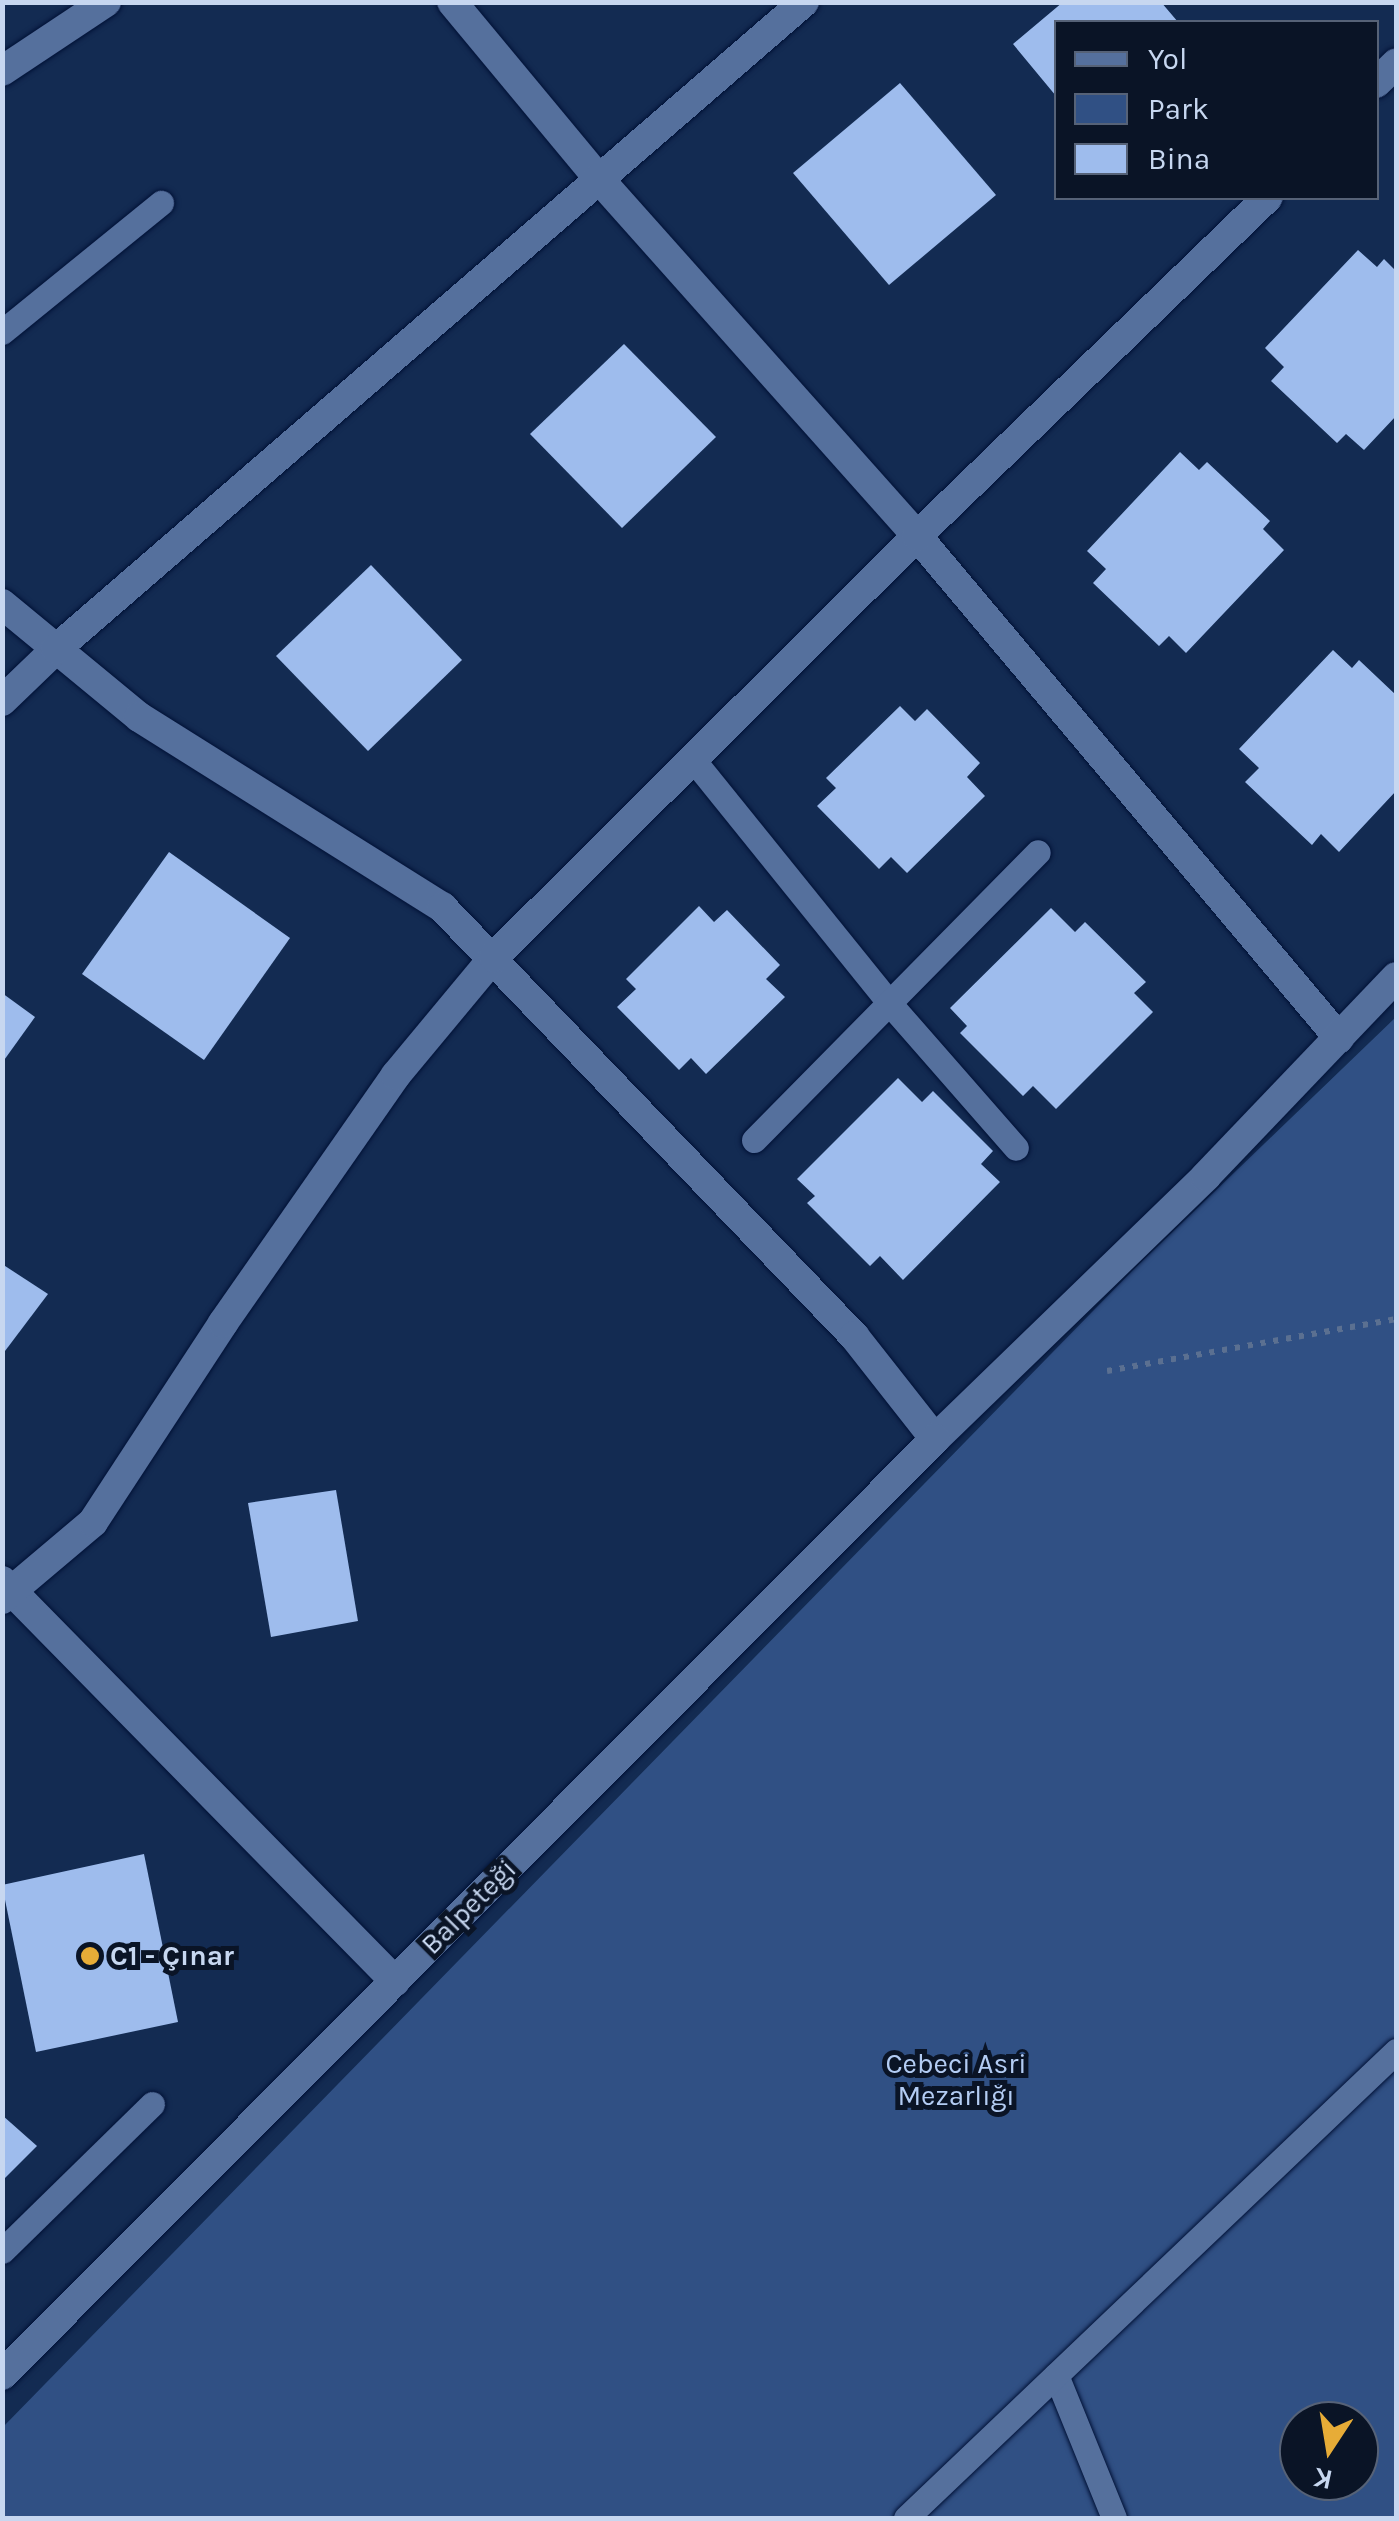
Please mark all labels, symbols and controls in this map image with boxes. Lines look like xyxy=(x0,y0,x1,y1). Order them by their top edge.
legend xyxy=(1054,20,1379,200)
text: Yol xyxy=(1148,41,1187,77)
text: Park xyxy=(1148,91,1209,127)
text: Bina xyxy=(1148,141,1210,177)
street label: Balpeteği xyxy=(415,1853,523,1961)
place label: C1 - Çınar xyxy=(110,1939,234,1973)
marker: C1 - Çınar xyxy=(79,1945,101,1967)
park label: Cebeci Asri Mezarlığı xyxy=(885,2047,1027,2113)
north arrow xyxy=(1279,2401,1379,2501)
text: K xyxy=(1311,2461,1335,2497)

